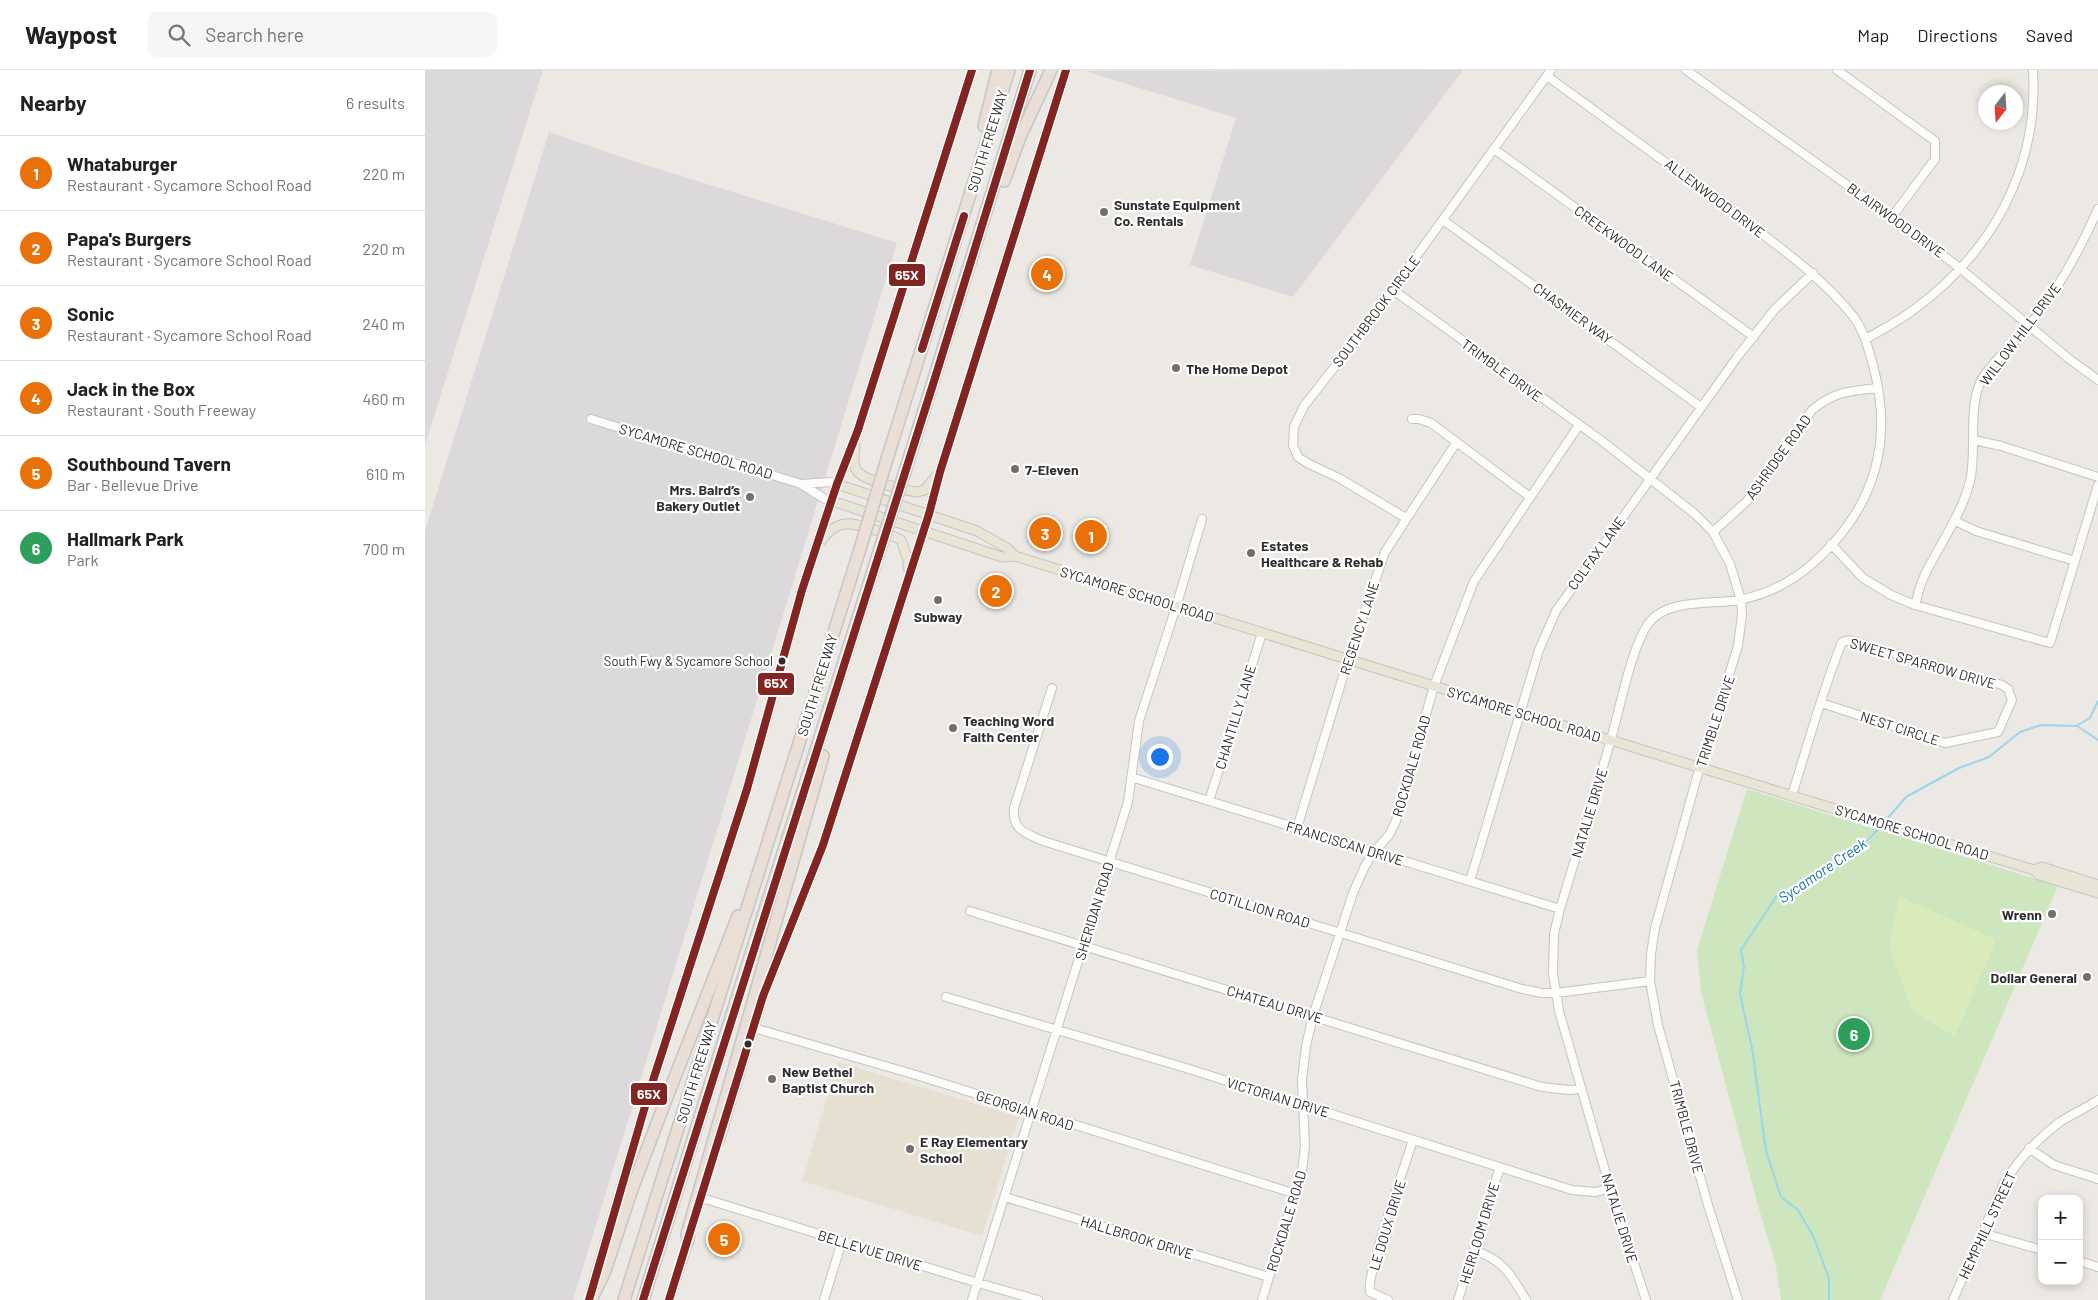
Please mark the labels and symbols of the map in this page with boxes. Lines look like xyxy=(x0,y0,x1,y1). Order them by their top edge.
north arrow xyxy=(1978,85,2023,130)
street label: SOUTH FREEWAY xyxy=(963,88,1011,194)
street label: ALLENWOOD DRIVE xyxy=(1662,155,1768,241)
street label: BLAIRWOOD DRIVE xyxy=(1844,179,1948,261)
place label: Sunstate Equipment Co. Rentals xyxy=(1114,196,1240,229)
street label: CREEKWOOD LANE xyxy=(1571,201,1677,285)
marker: Sunstate Equipment Co. Rentals xyxy=(1098,206,1110,218)
street label: SOUTHBROOK CIRCLE xyxy=(1329,252,1423,370)
pin: 4 xyxy=(1031,255,1063,293)
line badge: 65X xyxy=(888,263,926,287)
text: 65X xyxy=(895,266,919,283)
street label: CHASMIER WAY xyxy=(1530,279,1616,347)
street label: WILLOW HILL DRIVE xyxy=(1976,279,2064,389)
street label: TRIMBLE DRIVE xyxy=(1458,335,1546,405)
place label: The Home Depot xyxy=(1186,360,1288,377)
marker: The Home Depot xyxy=(1170,362,1182,374)
street label: ASHRIDGE ROAD xyxy=(1742,411,1814,503)
street label: SYCAMORE SCHOOL ROAD xyxy=(617,420,775,482)
place label: 7-Eleven xyxy=(1025,461,1079,478)
marker: 7-Eleven xyxy=(1009,463,1021,475)
place label: Mrs. Baird’s Bakery Outlet xyxy=(656,481,740,514)
marker: Mrs. Baird’s Bakery Outlet xyxy=(744,491,756,503)
street label: COLFAX LANE xyxy=(1564,513,1628,593)
pin: 3 xyxy=(1029,514,1061,552)
pin: 1 xyxy=(1075,517,1107,555)
place label: Estates Healthcare & Rehab xyxy=(1261,537,1384,570)
marker: Estates Healthcare & Rehab xyxy=(1245,547,1257,559)
street label: SYCAMORE SCHOOL ROAD xyxy=(1058,563,1216,625)
pin: 2 xyxy=(980,572,1012,610)
street label: REGENCY LANE xyxy=(1336,579,1382,677)
marker: Subway xyxy=(932,594,944,606)
place label: Subway xyxy=(914,608,962,625)
street label: SOUTH FREEWAY xyxy=(793,632,841,738)
street label: SWEET SPARROW DRIVE xyxy=(1848,634,1998,692)
place label: South Fwy & Sycamore School xyxy=(604,653,773,669)
marker: South Fwy & Sycamore School xyxy=(777,656,787,666)
street label: CHANTILLY LANE xyxy=(1211,663,1259,771)
line badge: 65X xyxy=(757,672,795,696)
street label: TRIMBLE DRIVE xyxy=(1692,673,1738,769)
text: 65X xyxy=(764,674,788,691)
street label: SYCAMORE SCHOOL ROAD xyxy=(1445,683,1603,745)
street label: NEST CIRCLE xyxy=(1858,707,1942,749)
place label: Teaching Word Faith Center xyxy=(963,712,1054,745)
street label: ROCKDALE ROAD xyxy=(1388,713,1434,819)
marker: Teaching Word Faith Center xyxy=(947,722,959,734)
your location xyxy=(1147,744,1173,770)
street label: NATALIE DRIVE xyxy=(1567,766,1611,860)
street label: SYCAMORE SCHOOL ROAD xyxy=(1833,801,1991,863)
street label: FRANCISCAN DRIVE xyxy=(1284,817,1406,869)
water label: Sycamore Creek xyxy=(1774,833,1870,906)
street label: SHERIDAN ROAD xyxy=(1071,860,1117,962)
street label: COTILLION ROAD xyxy=(1208,885,1312,931)
place label: Wrenn xyxy=(2002,906,2042,923)
marker: Wrenn xyxy=(2046,908,2058,920)
place label: Dollar General xyxy=(1991,969,2077,986)
marker: Dollar General xyxy=(2081,971,2093,983)
street label: CHATEAU DRIVE xyxy=(1225,981,1325,1027)
pin: 6 xyxy=(1838,1015,1870,1053)
street label: SOUTH FREEWAY xyxy=(672,1019,720,1125)
unlabelled marker xyxy=(743,1039,753,1049)
place label: New Bethel Baptist Church xyxy=(782,1063,874,1096)
marker: New Bethel Baptist Church xyxy=(766,1073,778,1085)
street label: VICTORIAN DRIVE xyxy=(1225,1073,1331,1121)
street label: TRIMBLE DRIVE xyxy=(1666,1079,1708,1175)
line badge: 65X xyxy=(630,1082,668,1106)
text: 65X xyxy=(637,1085,661,1102)
street label: GEORGIAN ROAD xyxy=(974,1086,1076,1134)
place label: E Ray Elementary School xyxy=(920,1133,1028,1166)
marker: E Ray Elementary School xyxy=(904,1143,916,1155)
street label: ROCKDALE ROAD xyxy=(1263,1168,1309,1274)
street label: HEMPHILL STREET xyxy=(1955,1168,2019,1281)
street label: NATALIE DRIVE xyxy=(1598,1171,1642,1265)
street label: LE DOUX DRIVE xyxy=(1365,1178,1409,1272)
street label: HEIRLOOM DRIVE xyxy=(1455,1180,1503,1286)
street label: HALLBROOK DRIVE xyxy=(1079,1212,1195,1262)
pin: 5 xyxy=(708,1220,740,1258)
street label: BELLEVUE DRIVE xyxy=(816,1226,924,1274)

